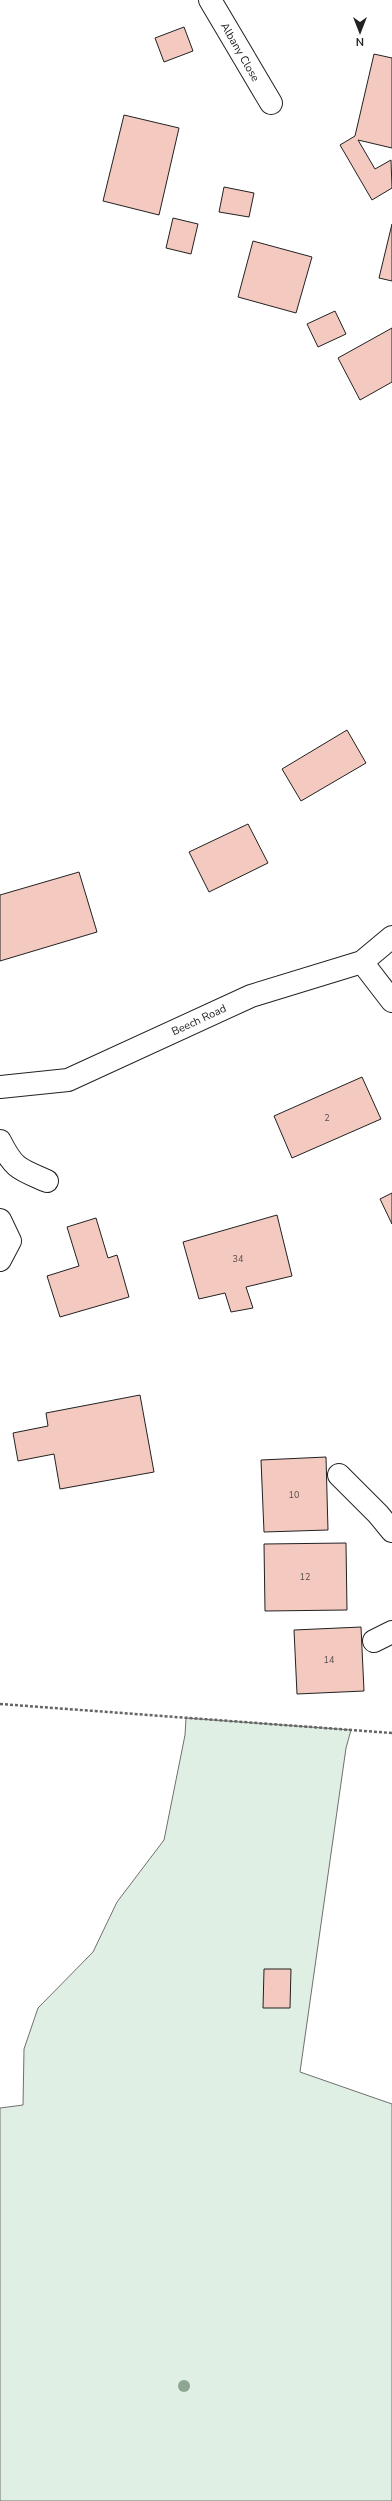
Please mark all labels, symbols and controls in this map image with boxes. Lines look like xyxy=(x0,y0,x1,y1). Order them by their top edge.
north arrow xyxy=(340,12,380,52)
street label: Albany Close xyxy=(217,20,263,84)
text: N xyxy=(356,34,364,49)
street label: Beech Road xyxy=(169,1001,229,1039)
house number: 2 xyxy=(324,1112,330,1124)
house number: 34 xyxy=(233,1253,244,1265)
house number: 10 xyxy=(289,1489,299,1501)
house number: 12 xyxy=(300,1571,310,1583)
house number: 14 xyxy=(324,1654,335,1666)

